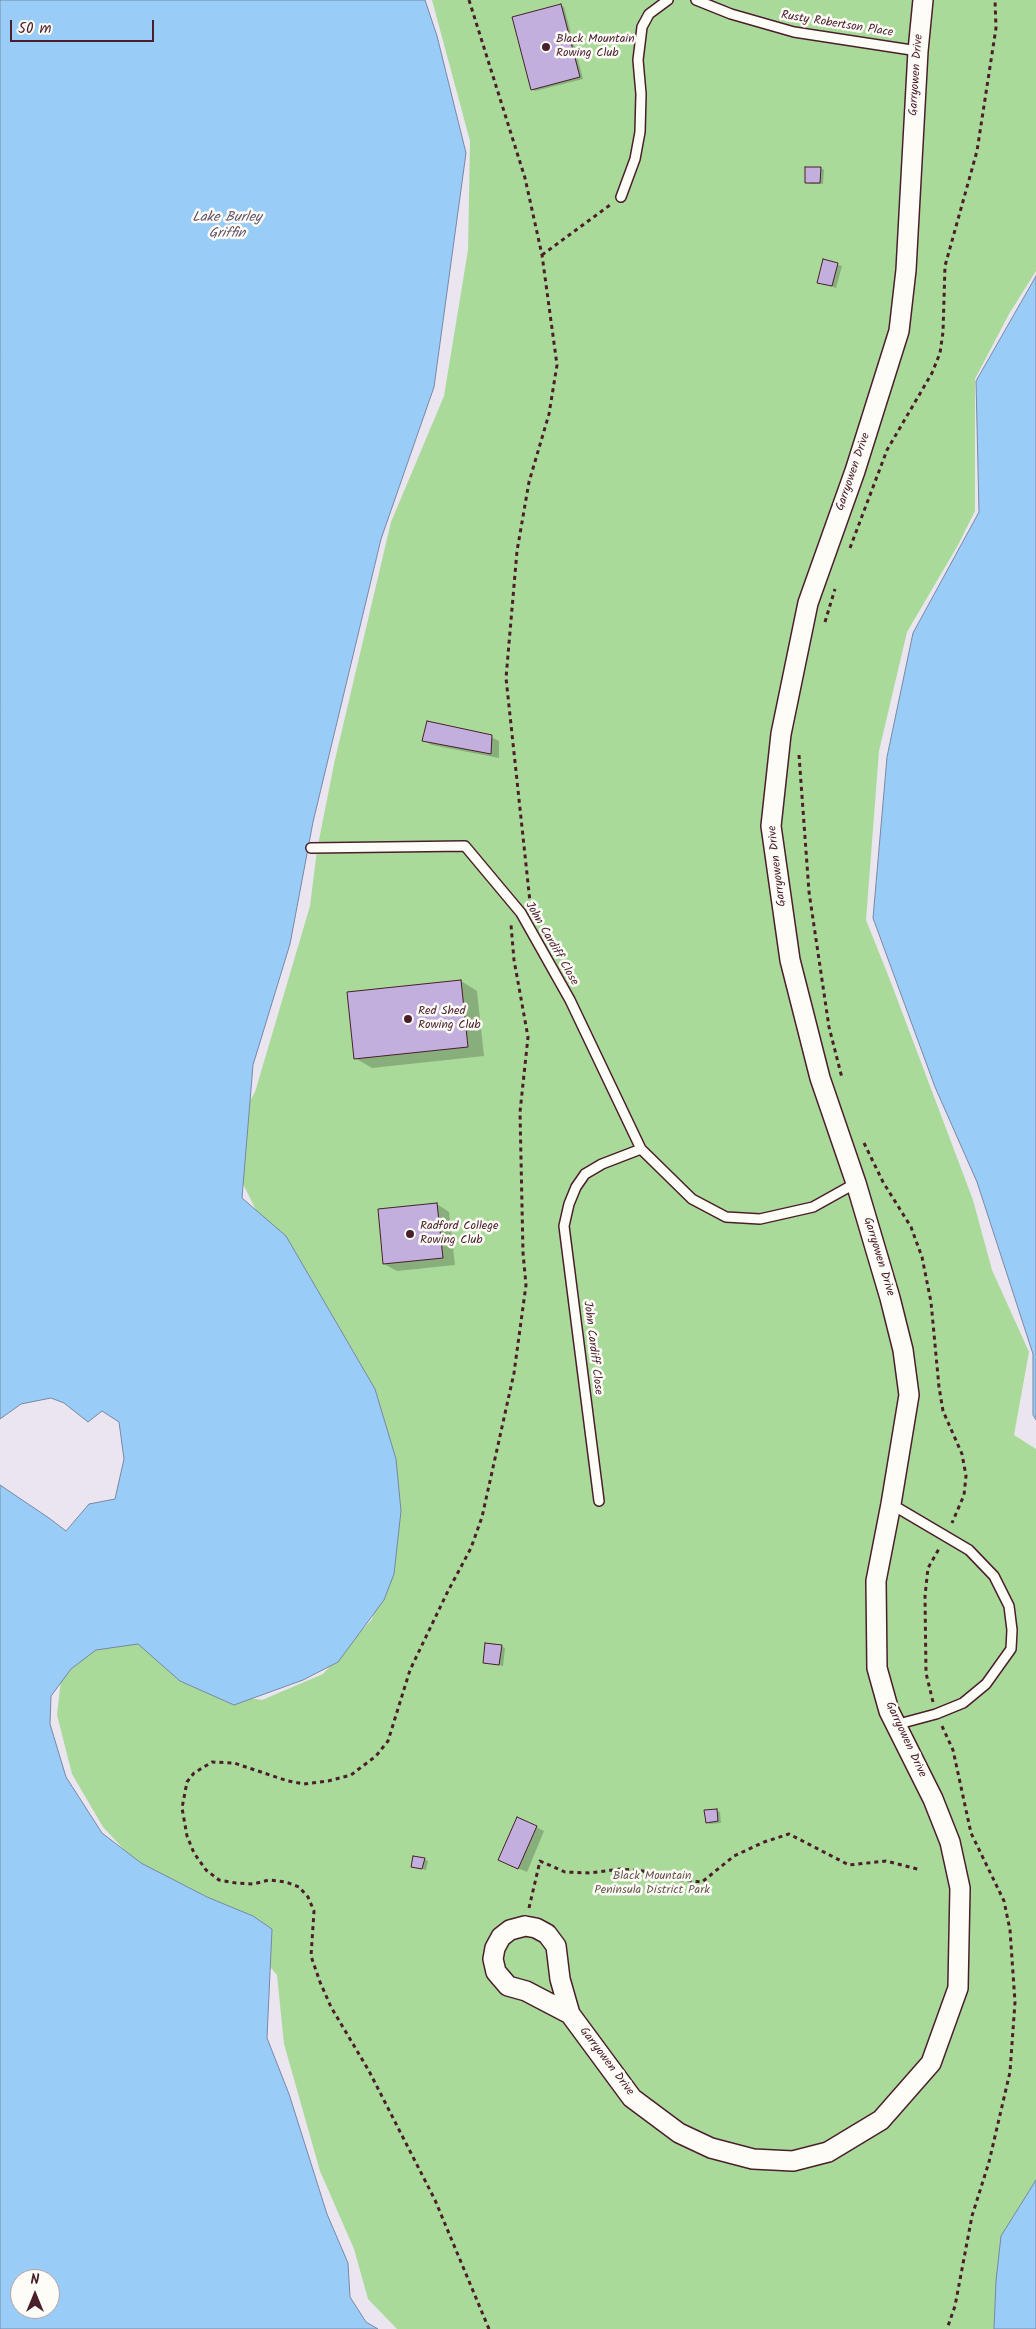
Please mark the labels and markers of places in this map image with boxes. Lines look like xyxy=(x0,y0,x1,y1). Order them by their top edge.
place label: Black Mountain Rowing Club xyxy=(556,33,635,61)
marker: Black Mountain Rowing Club xyxy=(540,41,552,53)
place label: Red Shed Rowing Club xyxy=(418,1005,480,1033)
marker: Red Shed Rowing Club xyxy=(402,1013,414,1025)
place label: Radford College Rowing Club xyxy=(420,1220,498,1248)
marker: Radford College Rowing Club xyxy=(404,1228,416,1240)

